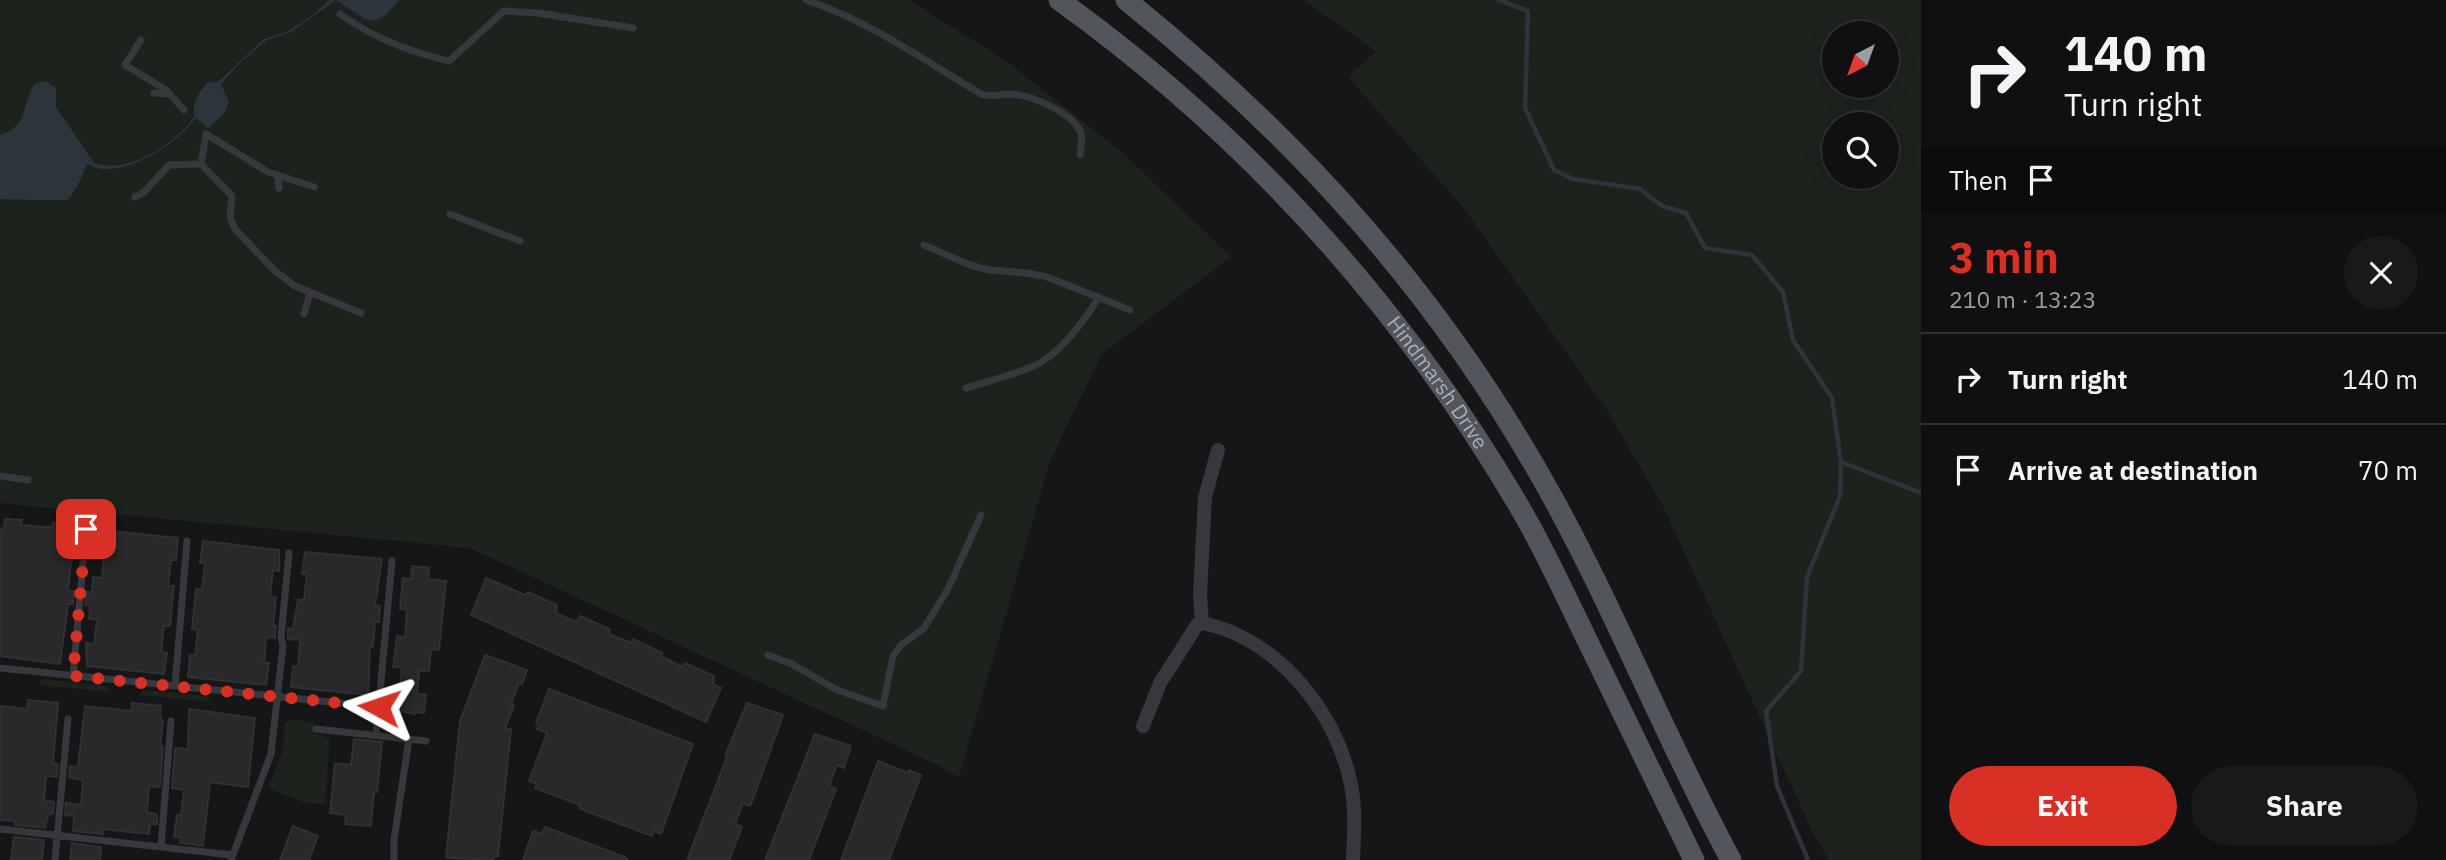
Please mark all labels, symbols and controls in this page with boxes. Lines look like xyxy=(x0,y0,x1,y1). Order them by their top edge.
north arrow xyxy=(1822,21,1899,98)
map controls xyxy=(1822,21,1899,189)
text: 140 m xyxy=(2064,21,2208,84)
icon: right xyxy=(1949,28,2040,119)
text: Turn right xyxy=(2064,83,2202,125)
button: search xyxy=(1822,112,1899,189)
icon: arrive xyxy=(2022,161,2060,199)
text: Then xyxy=(1949,163,2008,197)
text: 3 min xyxy=(1949,230,2059,285)
button: close xyxy=(2344,236,2418,310)
text: 210 m · 13:23 xyxy=(1949,284,2096,314)
street label: Hindmarsh Drive xyxy=(1381,310,1495,454)
icon: right xyxy=(1949,360,1987,398)
text: Turn right xyxy=(2008,362,2127,396)
text: 140 m xyxy=(2342,362,2418,396)
icon: arrive xyxy=(1949,451,1987,489)
text: Arrive at destination xyxy=(2008,453,2258,487)
text: 70 m xyxy=(2358,453,2418,487)
pin xyxy=(56,499,116,559)
icon: arrive xyxy=(67,510,105,548)
position arrow xyxy=(342,670,416,744)
button: Exit xyxy=(1949,766,2177,846)
button: Share xyxy=(2191,766,2418,846)

